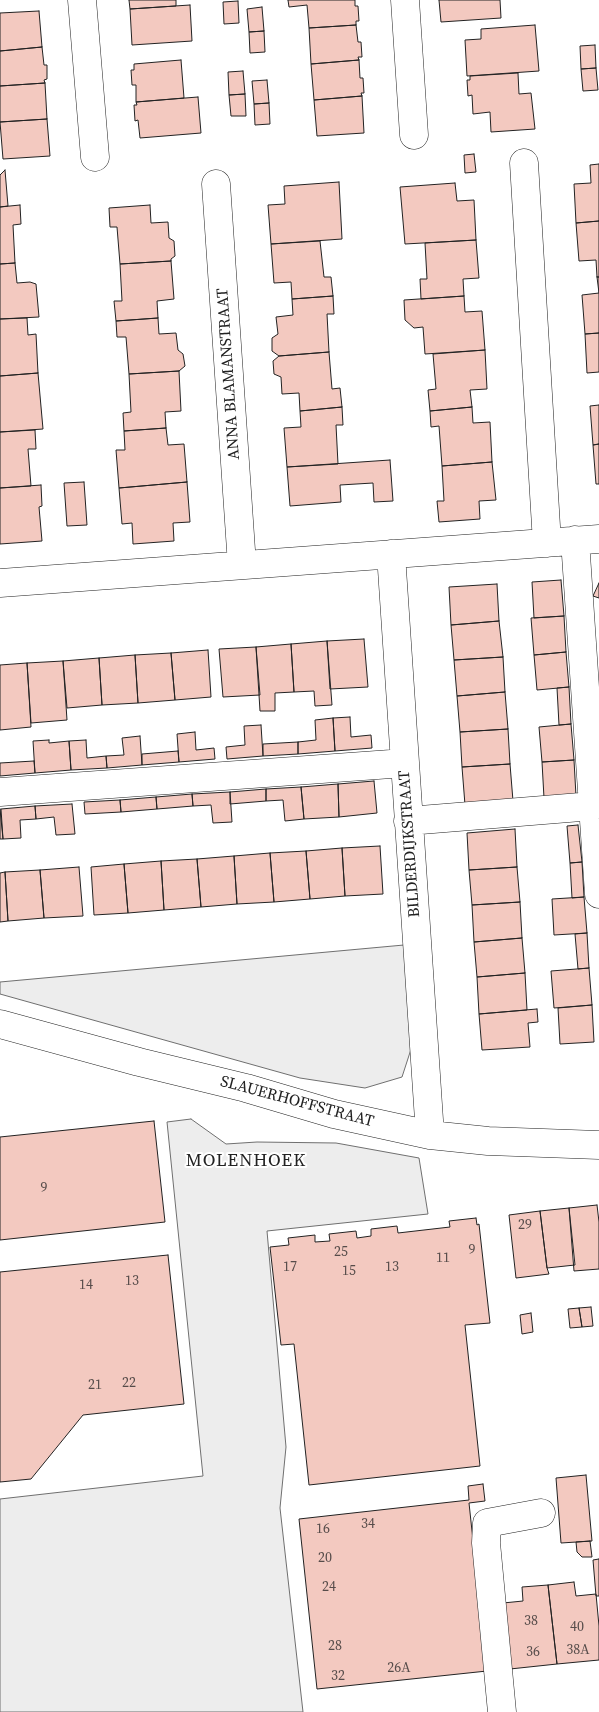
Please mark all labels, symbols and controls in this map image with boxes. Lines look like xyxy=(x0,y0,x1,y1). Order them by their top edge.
street label: ANNA BLAMANSTRAAT xyxy=(213,287,245,461)
street label: BILDERDIJKSTRAAT xyxy=(395,770,425,918)
street label: SLAUERHOFFSTRAAT xyxy=(218,1072,376,1132)
district label: MOLENHOEK xyxy=(185,1150,307,1172)
house number: 9 xyxy=(41,1180,47,1196)
house number: 29 xyxy=(518,1217,532,1233)
house number: 9 xyxy=(469,1242,475,1258)
house number: 25 xyxy=(334,1244,348,1260)
house number: 11 xyxy=(436,1250,450,1266)
house number: 17 xyxy=(283,1259,297,1275)
house number: 13 xyxy=(385,1259,399,1275)
house number: 15 xyxy=(342,1263,356,1279)
house number: 13 xyxy=(125,1273,139,1289)
house number: 14 xyxy=(79,1277,93,1293)
house number: 22 xyxy=(122,1375,136,1391)
house number: 21 xyxy=(88,1377,102,1393)
house number: 34 xyxy=(361,1516,375,1532)
house number: 16 xyxy=(316,1521,330,1537)
house number: 20 xyxy=(318,1550,332,1566)
house number: 24 xyxy=(322,1579,336,1595)
house number: 38 xyxy=(524,1613,538,1629)
house number: 40 xyxy=(570,1619,584,1635)
house number: 28 xyxy=(328,1638,342,1654)
house number: 38A xyxy=(566,1642,590,1658)
house number: 36 xyxy=(526,1644,540,1660)
house number: 26A xyxy=(387,1660,411,1676)
house number: 32 xyxy=(331,1668,345,1684)

